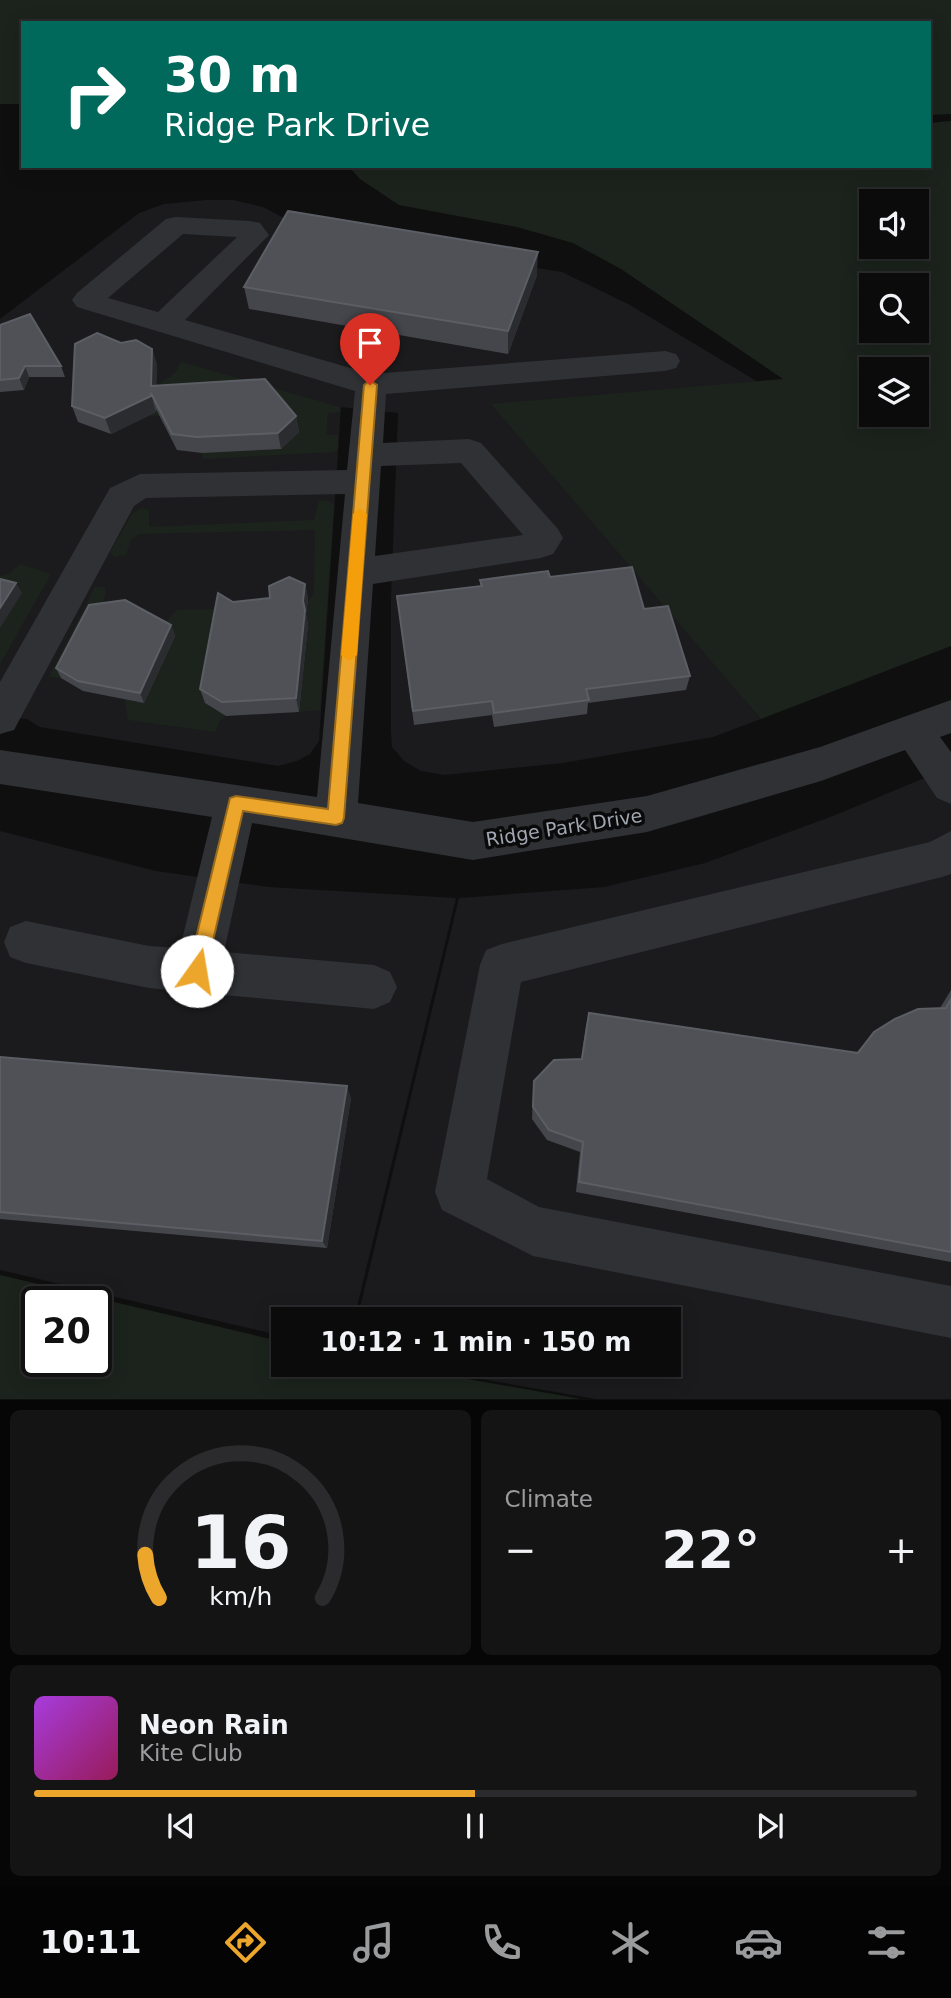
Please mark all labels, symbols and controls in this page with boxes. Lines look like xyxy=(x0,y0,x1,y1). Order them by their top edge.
text: 30 m xyxy=(164,47,300,104)
icon: right xyxy=(49,49,140,140)
text: Ridge Park Drive xyxy=(164,106,430,144)
map controls xyxy=(859,189,929,427)
button: sound xyxy=(859,189,929,259)
button: search xyxy=(859,273,929,343)
pin xyxy=(340,313,400,385)
icon: arrive xyxy=(351,324,389,362)
button: layers xyxy=(859,357,929,427)
street label: Ridge Park Drive xyxy=(484,804,644,850)
position arrow xyxy=(160,934,234,1008)
speed limit sign: 20 xyxy=(21,1286,112,1377)
text: 10:12 · 1 min · 150 m xyxy=(321,1327,631,1357)
text: Climate xyxy=(505,1486,593,1512)
text: 16 xyxy=(190,1501,291,1586)
text: 22° xyxy=(662,1520,760,1580)
text: − xyxy=(505,1528,536,1572)
text: + xyxy=(885,1528,917,1572)
text: km/h xyxy=(209,1582,272,1611)
text: Neon Rain xyxy=(139,1710,289,1740)
text: Kite Club xyxy=(139,1740,243,1766)
icon: previous xyxy=(162,1807,200,1845)
icon: pause xyxy=(456,1807,494,1845)
icon: next xyxy=(751,1807,789,1845)
icon: directions xyxy=(221,1918,270,1967)
icon: music xyxy=(349,1918,398,1967)
icon: phone xyxy=(477,1918,526,1967)
icon: climate xyxy=(606,1918,655,1967)
icon: car xyxy=(734,1918,783,1967)
icon: filters xyxy=(862,1918,911,1967)
text: 10:11 xyxy=(40,1923,142,1961)

